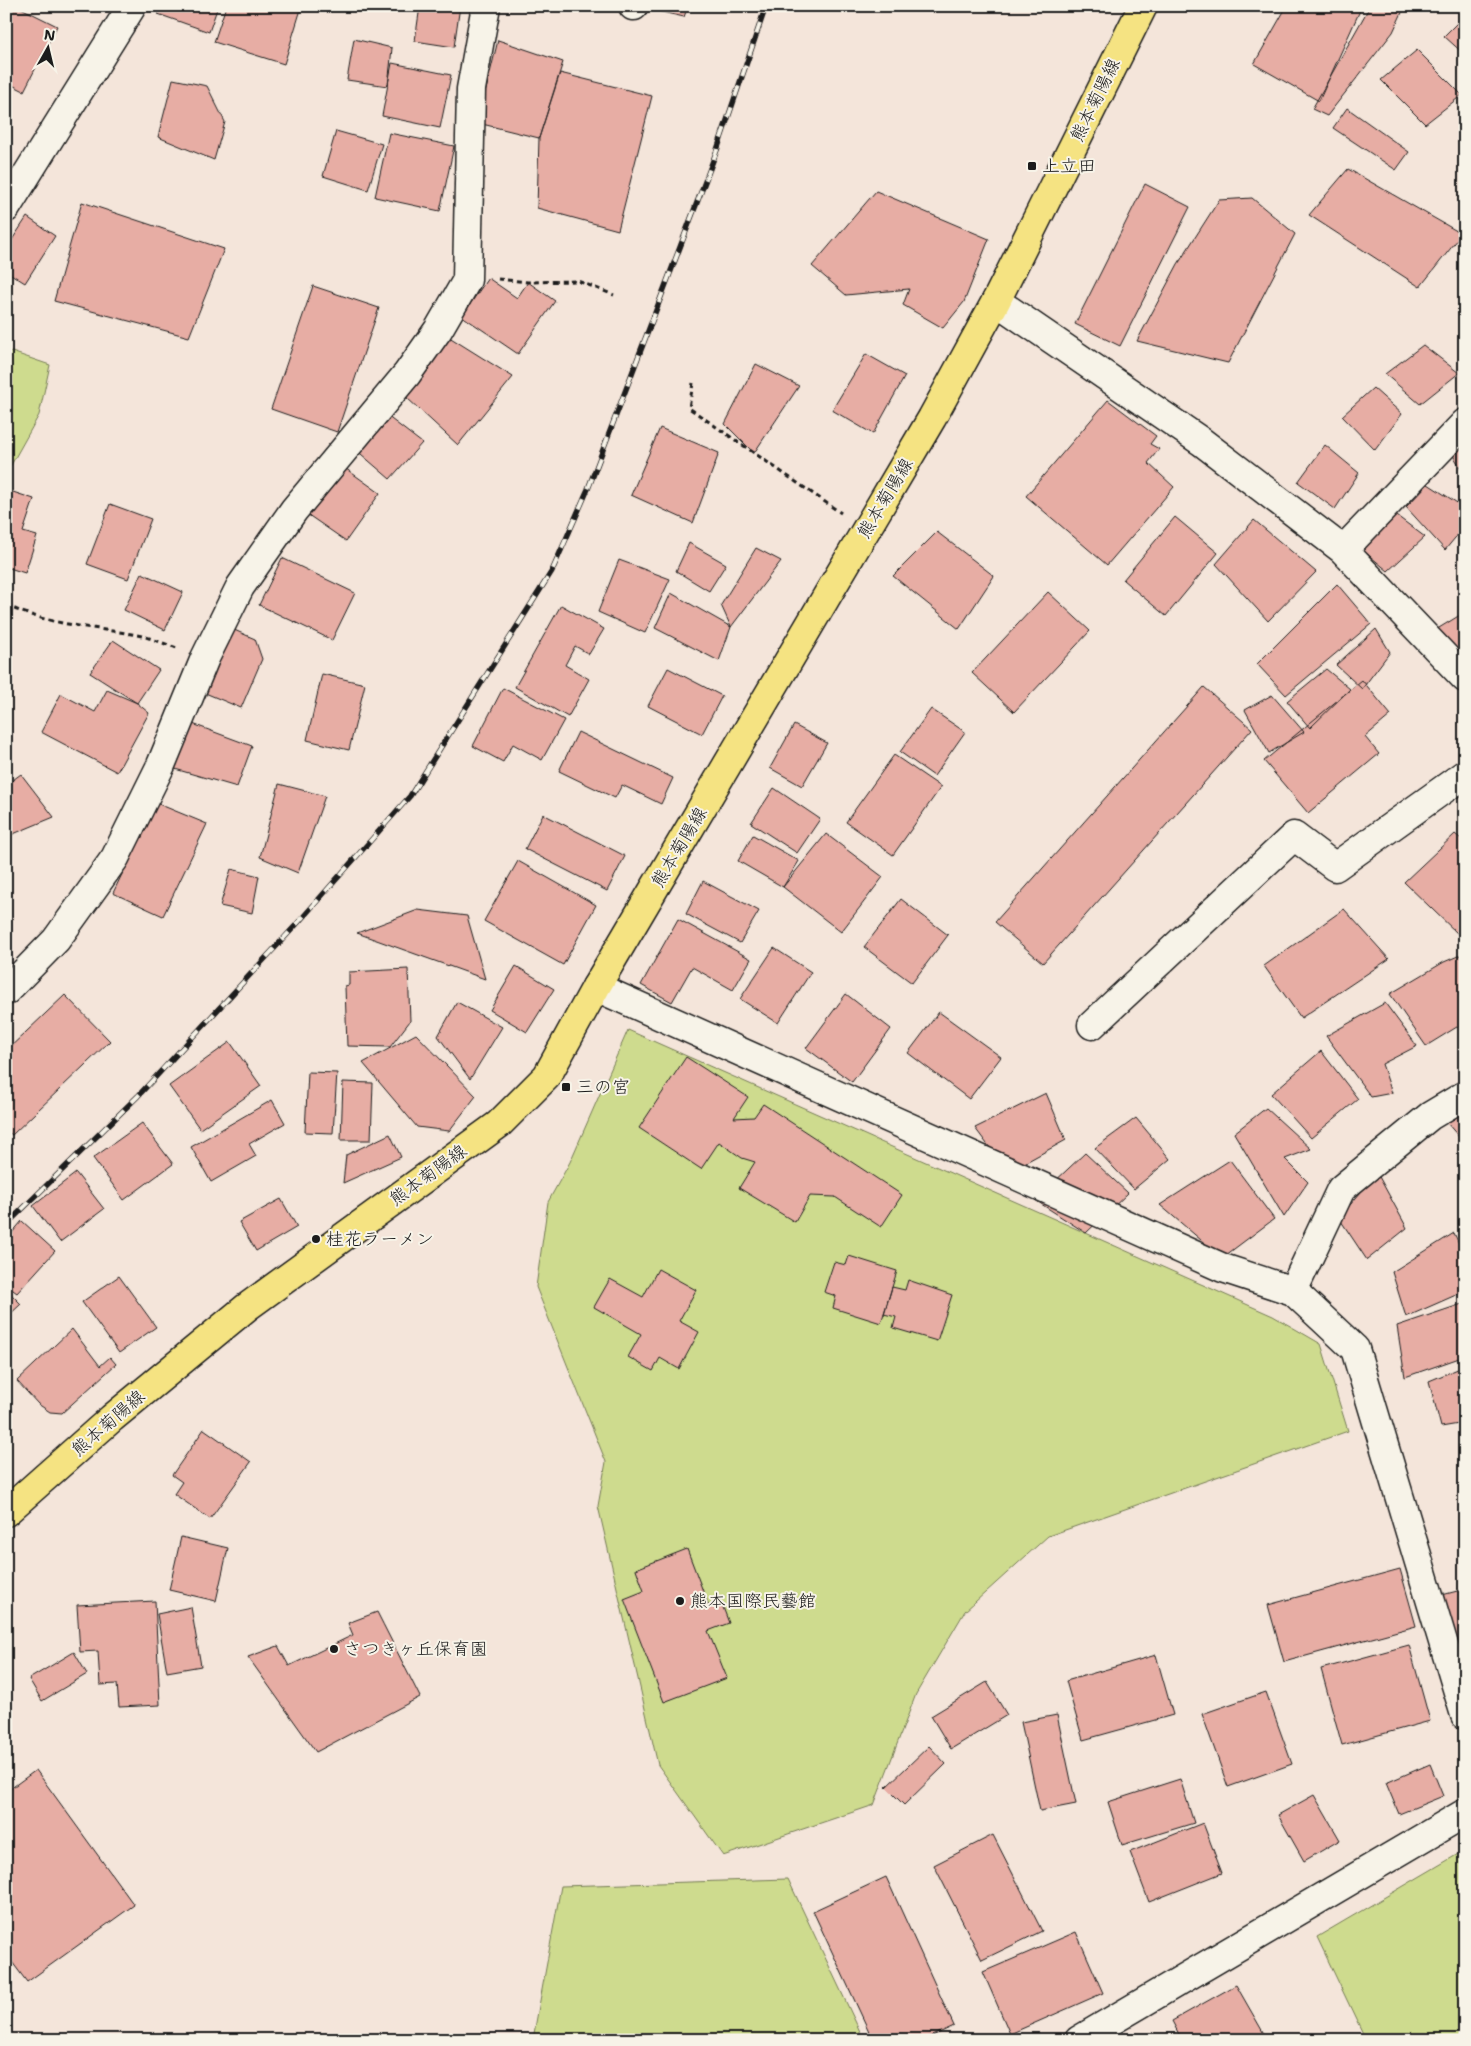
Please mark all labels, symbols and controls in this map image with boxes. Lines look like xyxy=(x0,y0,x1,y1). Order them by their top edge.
north arrow xyxy=(22,22,72,72)
text: N xyxy=(43,25,57,45)
street label: 熊本菊陽線 xyxy=(1064,54,1126,146)
place label: 上立田 xyxy=(1042,154,1096,178)
marker: 上立田 xyxy=(1026,160,1038,172)
street label: 熊本菊陽線 xyxy=(852,453,918,543)
street label: 熊本菊陽線 xyxy=(646,802,712,892)
place label: 三の宮 xyxy=(576,1075,630,1099)
marker: 三の宮 xyxy=(560,1081,572,1093)
street label: 熊本菊陽線 xyxy=(385,1139,471,1211)
place label: 桂花ラーメン xyxy=(326,1227,434,1251)
marker: 桂花ラーメン xyxy=(310,1233,322,1245)
street label: 熊本菊陽線 xyxy=(66,1384,150,1462)
place label: 熊本国際民藝館 xyxy=(690,1589,816,1613)
marker: 熊本国際民藝館 xyxy=(674,1595,686,1607)
place label: さつきヶ丘保育園 xyxy=(344,1637,488,1661)
marker: さつきヶ丘保育園 xyxy=(328,1643,340,1655)

